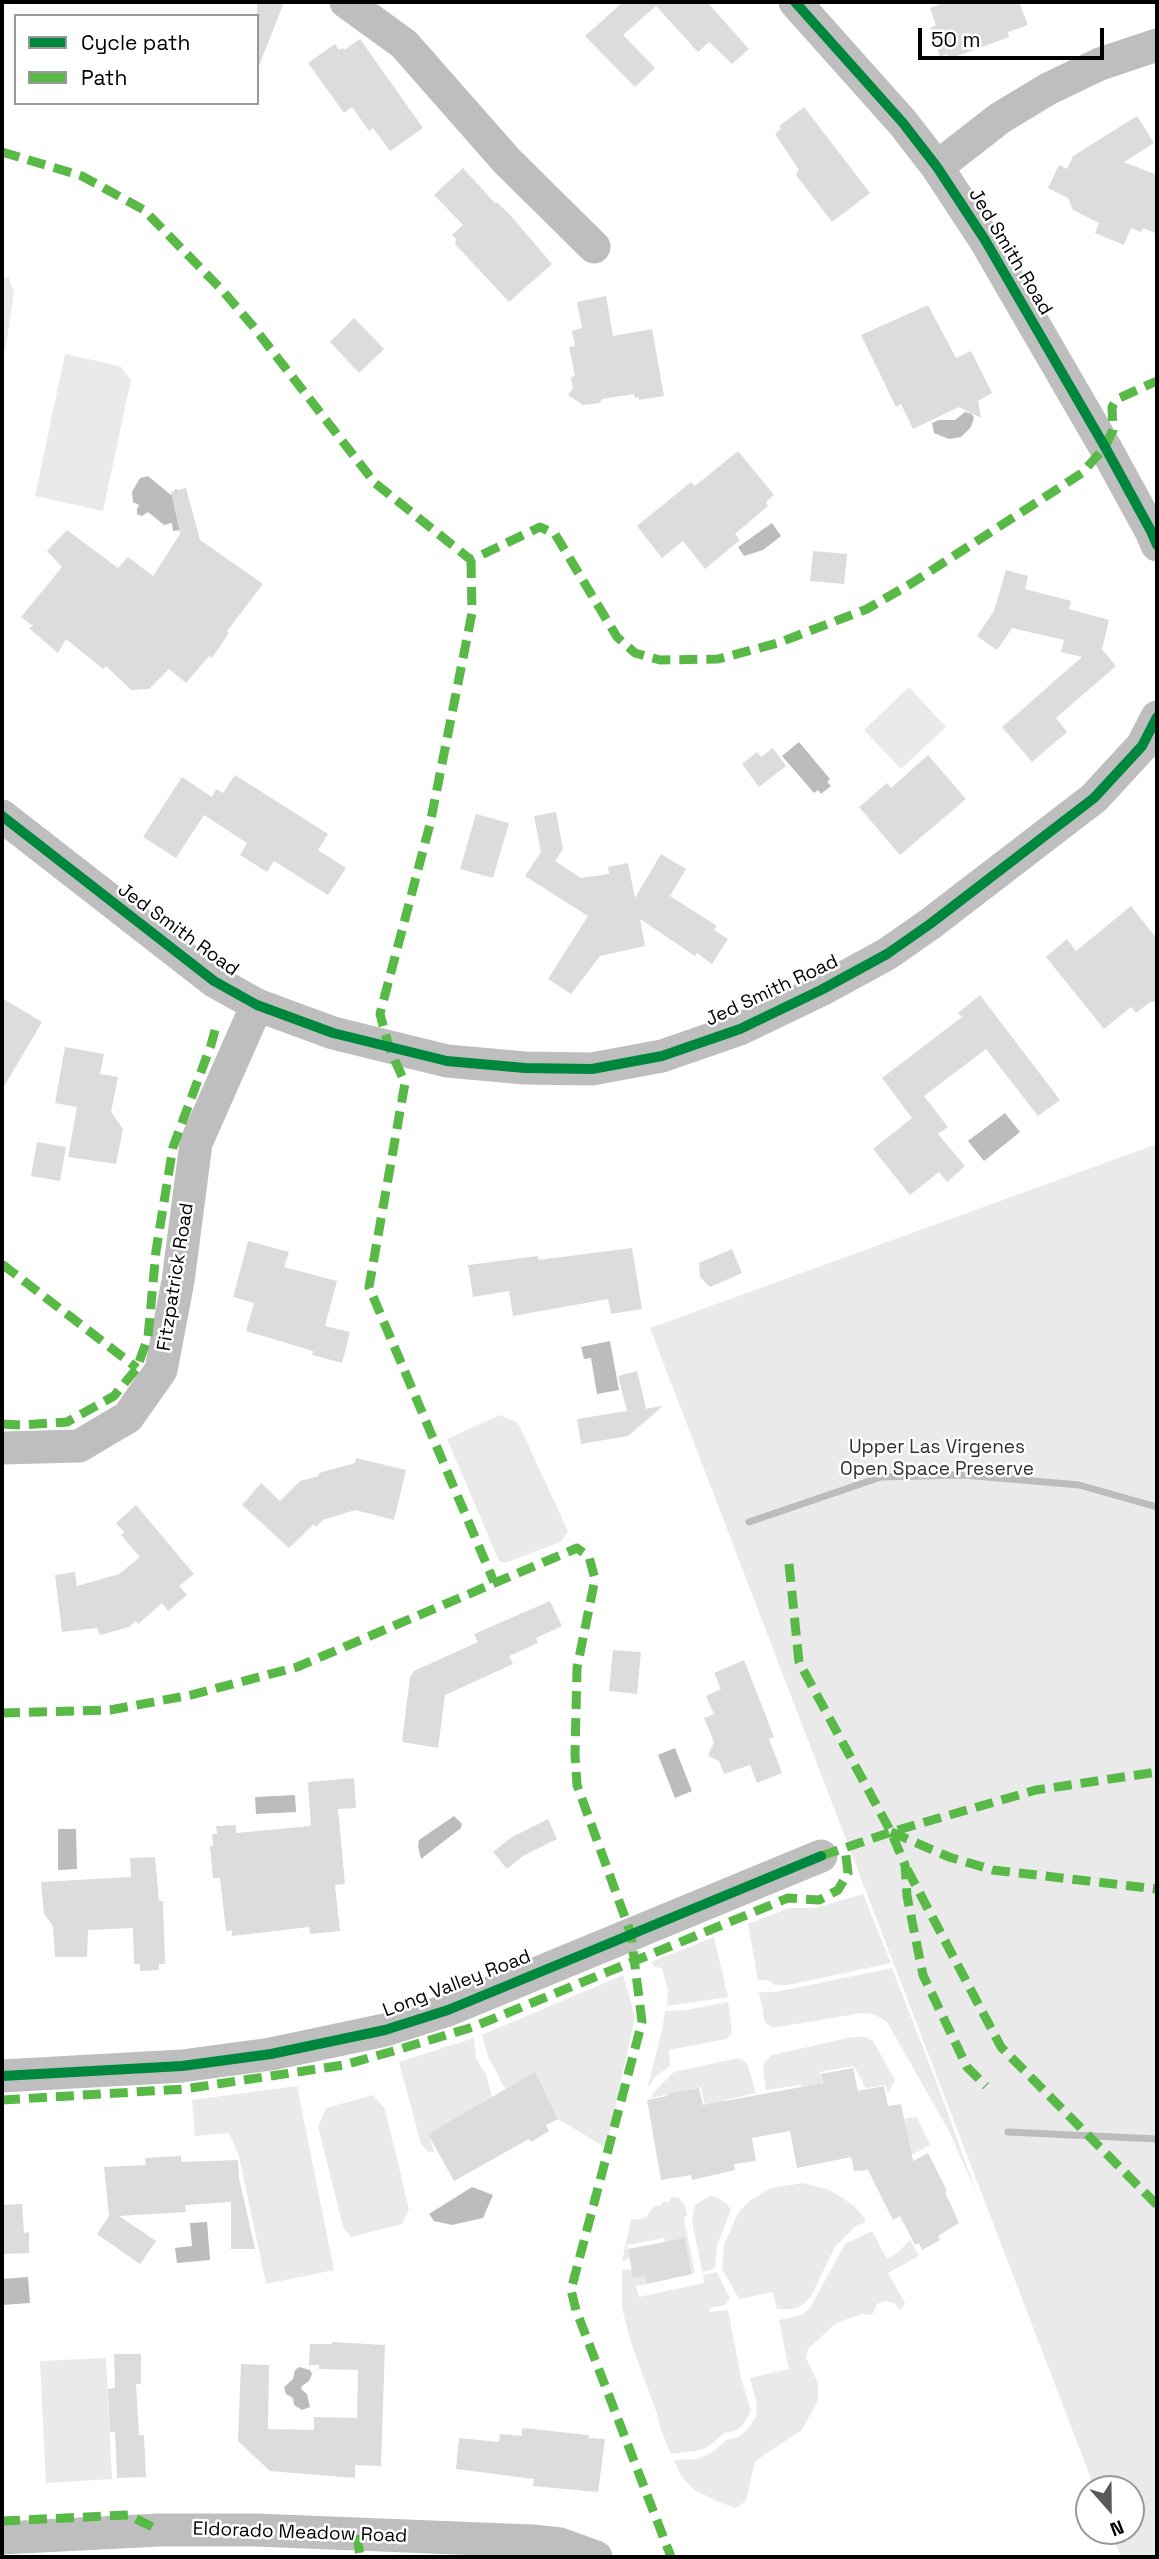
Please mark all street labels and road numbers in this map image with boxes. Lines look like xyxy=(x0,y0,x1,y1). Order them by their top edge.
street label: Jed Smith Road xyxy=(963,185,1057,319)
street label: Jed Smith Road xyxy=(113,879,243,981)
street label: Jed Smith Road xyxy=(702,950,842,1032)
street label: Fitzpatrick Road xyxy=(153,1201,199,1353)
street label: Long Valley Road xyxy=(380,1945,534,2023)
street label: Eldorado Meadow Road xyxy=(192,2518,408,2548)

